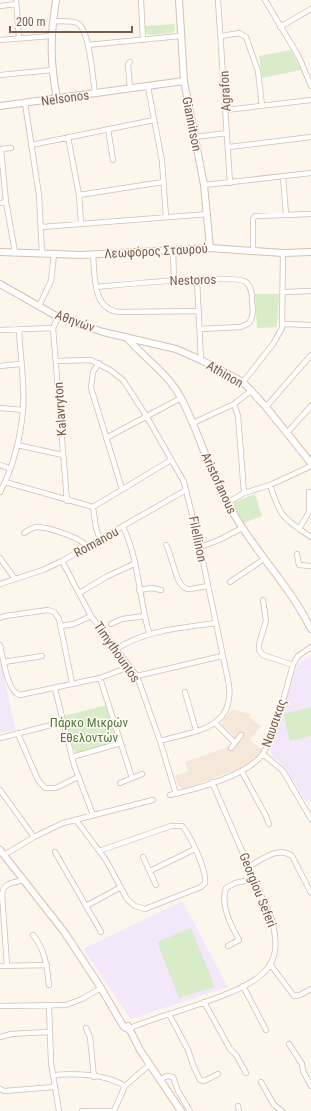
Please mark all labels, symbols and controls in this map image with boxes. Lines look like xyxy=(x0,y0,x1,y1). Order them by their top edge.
scale bar xyxy=(10,8,132,34)
text: 200 m xyxy=(16,15,46,29)
street label: Agrafon xyxy=(216,70,234,112)
street label: Nelsonos xyxy=(40,87,90,109)
street label: Giannitson xyxy=(179,96,205,152)
street label: Λεωφόρος Σταυρού xyxy=(104,241,208,261)
street label: Nestoros xyxy=(169,272,217,288)
street label: Αθηνών xyxy=(53,307,97,335)
street label: Athinon xyxy=(204,358,246,390)
street label: Kalavryton xyxy=(51,382,69,436)
street label: Aristofanous xyxy=(198,450,240,516)
street label: Filellinon xyxy=(186,515,210,563)
street label: Romanou xyxy=(71,524,121,560)
street label: Timythountos xyxy=(91,619,143,685)
street label: Ναυσικας xyxy=(259,697,289,749)
park label: Πάρκο Μικρών Εθελοντών xyxy=(50,715,129,745)
street label: Georgiou Seferi xyxy=(236,850,280,930)

